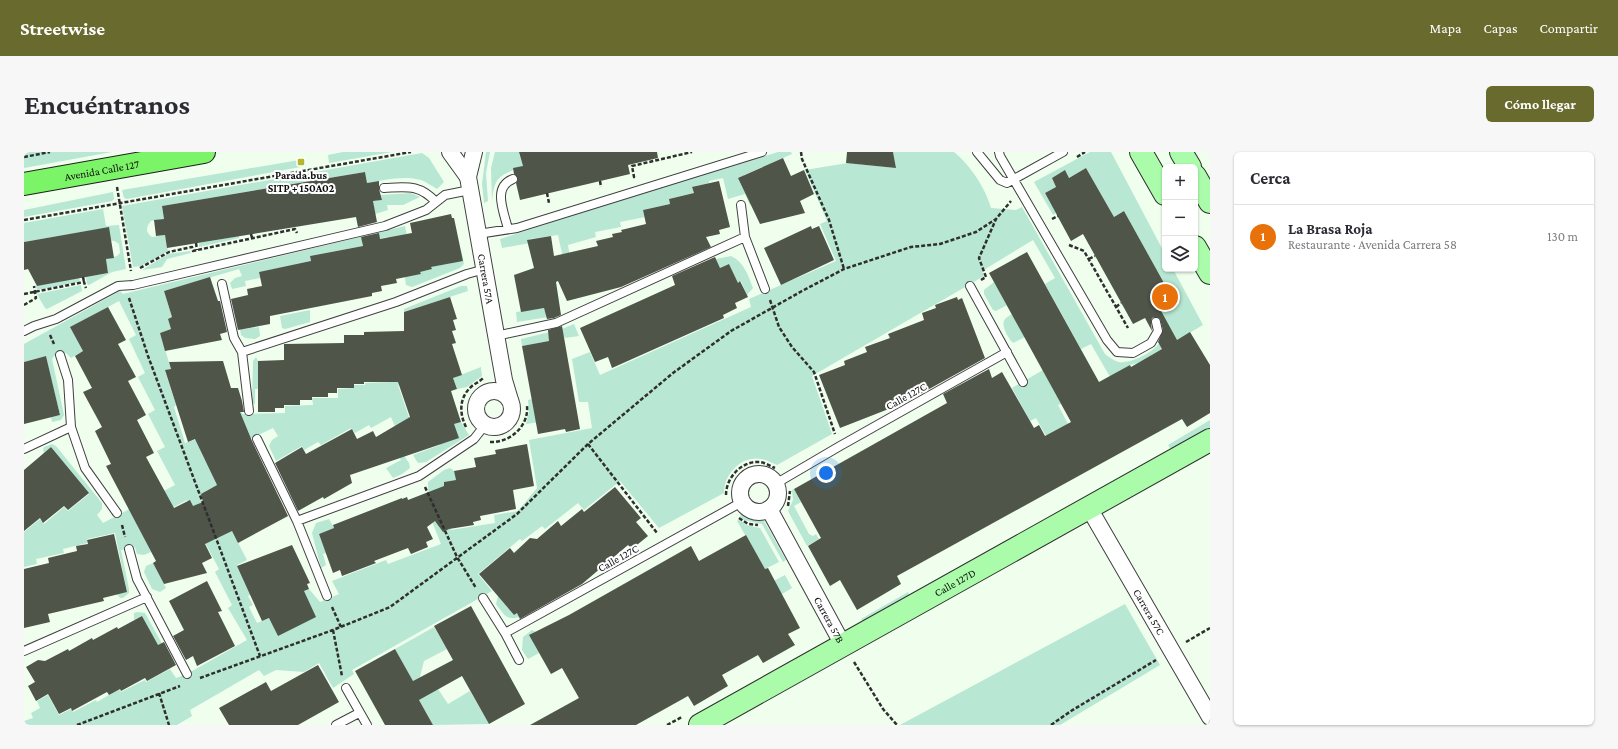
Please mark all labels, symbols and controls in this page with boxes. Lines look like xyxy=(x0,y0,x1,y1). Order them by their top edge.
text: Streetwise xyxy=(20,18,105,39)
text: Mapa xyxy=(1430,20,1462,36)
text: Capas xyxy=(1484,20,1518,36)
text: Compartir xyxy=(1540,20,1598,36)
button: Cómo llegar xyxy=(1486,86,1594,122)
text: Encuéntranos xyxy=(24,89,190,120)
marker: Parada.bus SITP + 150A02 xyxy=(296,157,306,167)
street label: Avenida Calle 127 xyxy=(63,158,140,183)
map controls xyxy=(1162,164,1198,272)
button: + xyxy=(1162,164,1198,200)
place label: Parada.bus SITP + 150A02 xyxy=(268,169,335,194)
text: Cerca xyxy=(1250,169,1290,188)
button: − xyxy=(1162,200,1198,236)
text: La Brasa Roja xyxy=(1288,221,1373,237)
text: 1 xyxy=(1261,229,1265,244)
text: 130 m xyxy=(1547,229,1578,244)
button: layers xyxy=(1162,236,1198,272)
text: Restaurante · Avenida Carrera 58 xyxy=(1288,237,1457,252)
street label: Carrera 57A xyxy=(476,253,496,305)
pin: 1 xyxy=(1152,282,1178,312)
street label: Calle 127C xyxy=(884,380,929,412)
your location xyxy=(816,463,836,483)
street label: Calle 127C xyxy=(596,542,641,574)
street label: Calle 127D xyxy=(932,566,978,599)
street label: Carrera 57C xyxy=(1131,587,1167,637)
street label: Carrera 57B xyxy=(812,594,847,645)

